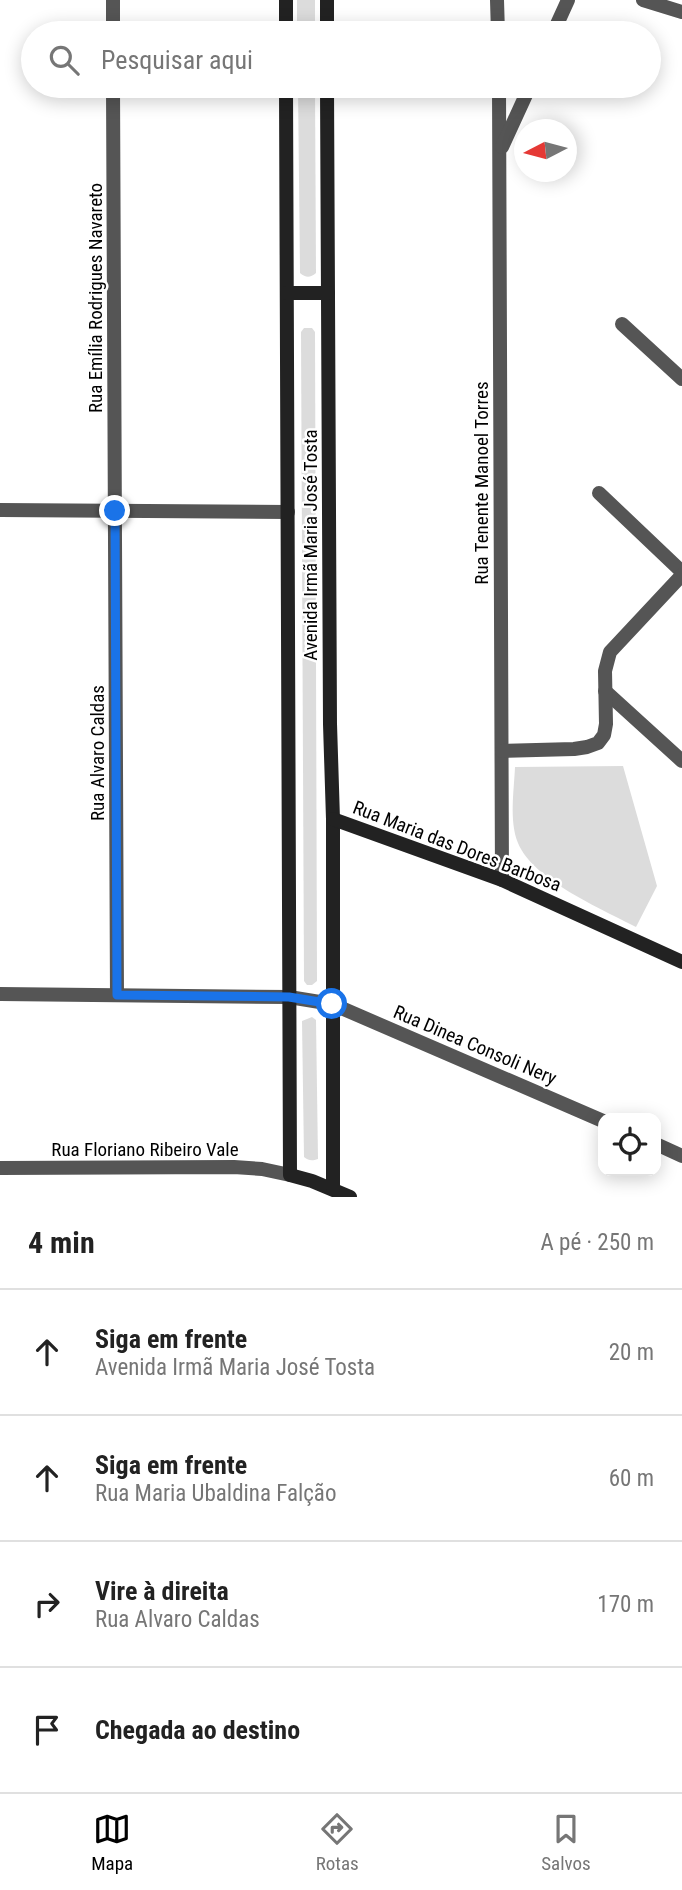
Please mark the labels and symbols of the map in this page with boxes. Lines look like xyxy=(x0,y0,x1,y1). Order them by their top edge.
north arrow xyxy=(514,119,577,182)
street label: Rua Emília Rodrigues Navareto xyxy=(84,183,107,413)
street label: Rua Tenente Manoel Torres xyxy=(470,381,493,585)
street label: Avenida Irmã Maria José Tosta xyxy=(299,429,322,661)
route end xyxy=(99,495,130,526)
street label: Rua Alvaro Caldas xyxy=(86,685,109,821)
street label: Rua Maria das Dores Barbosa xyxy=(350,796,564,896)
route start xyxy=(316,988,347,1019)
street label: Rua Dinea Consoli Nery xyxy=(390,1000,560,1090)
street label: Rua Floriano Ribeiro Vale xyxy=(51,1138,239,1161)

